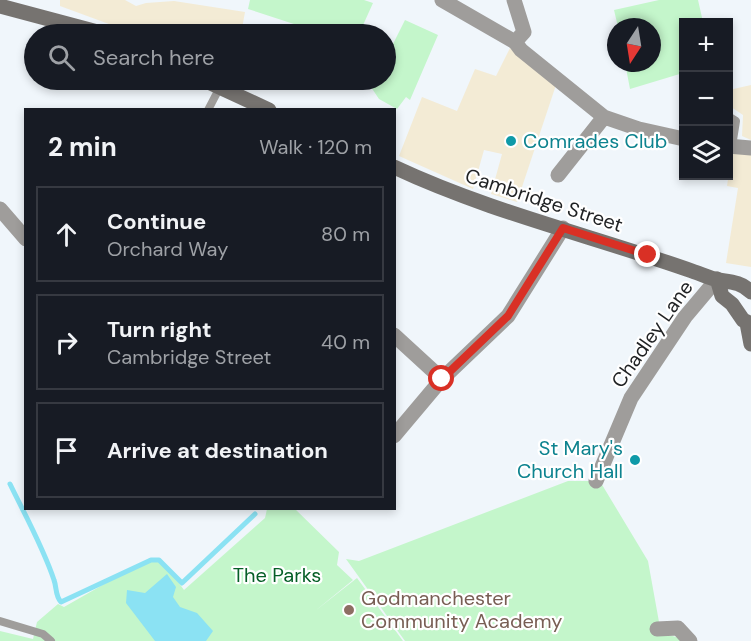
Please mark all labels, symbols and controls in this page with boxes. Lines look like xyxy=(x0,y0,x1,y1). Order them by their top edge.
north arrow xyxy=(607,18,661,72)
map controls xyxy=(679,18,733,180)
button: + xyxy=(679,18,733,72)
search box xyxy=(24,24,396,90)
icon: search xyxy=(45,41,78,74)
text: Search here xyxy=(93,43,214,72)
button: − xyxy=(679,72,733,126)
button: layers xyxy=(679,126,733,180)
place label: Comrades Club xyxy=(523,128,667,154)
text: 2 min xyxy=(48,130,117,164)
text: Walk · 120 m xyxy=(259,134,372,160)
marker: Comrades Club xyxy=(504,134,518,148)
street label: Cambridge Street xyxy=(462,162,626,238)
text: Continue xyxy=(107,207,206,236)
icon: ahead xyxy=(50,218,83,251)
text: 80 m xyxy=(321,221,370,247)
text: Orchard Way xyxy=(107,236,228,262)
route end xyxy=(634,241,660,267)
street label: Chadley Lane xyxy=(605,275,699,393)
text: Turn right xyxy=(107,315,212,344)
icon: right xyxy=(50,326,83,359)
text: 40 m xyxy=(321,329,370,355)
text: Cambridge Street xyxy=(107,344,271,370)
route start xyxy=(428,365,454,391)
icon: arrive xyxy=(50,434,83,467)
place label: St Mary's Church Hall xyxy=(517,435,623,484)
text: Arrive at destination xyxy=(107,436,328,465)
marker: St Mary's Church Hall xyxy=(628,453,642,467)
park label: The Parks xyxy=(233,562,321,588)
place label: Godmanchester Community Academy xyxy=(361,585,562,634)
marker: Godmanchester Community Academy xyxy=(342,603,356,617)

